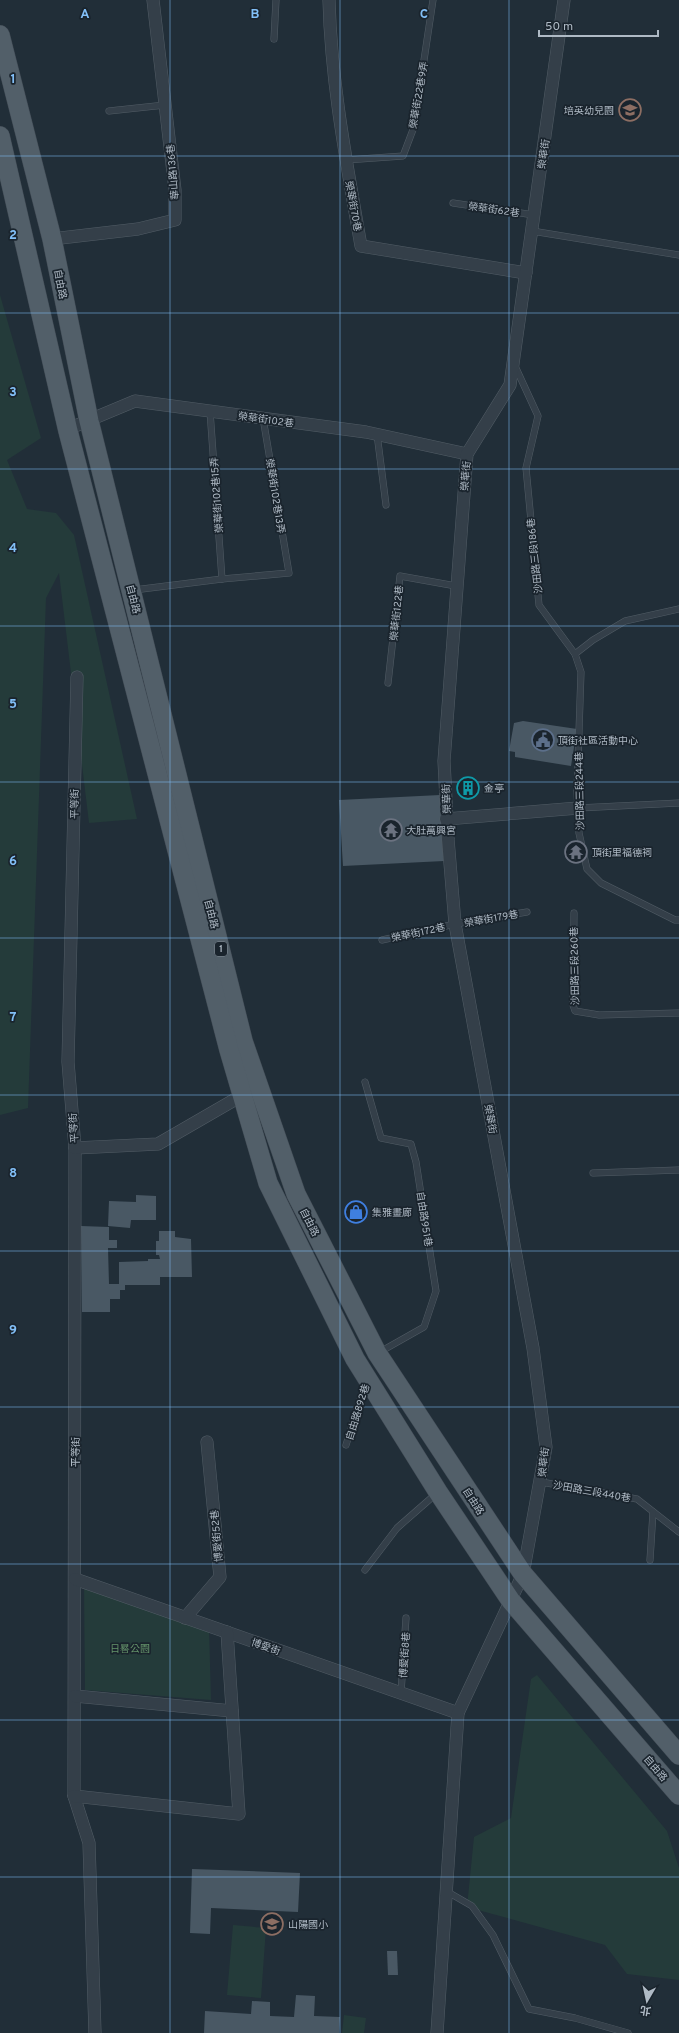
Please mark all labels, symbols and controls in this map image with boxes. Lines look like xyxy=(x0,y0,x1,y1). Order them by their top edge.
text: A xyxy=(80,7,90,23)
text: B xyxy=(251,7,260,23)
text: C xyxy=(420,7,428,23)
scale bar xyxy=(539,12,658,38)
text: 50 m xyxy=(545,19,573,35)
street label: 榮華街22巷9弄 xyxy=(407,61,432,130)
text: 1 xyxy=(10,72,16,88)
school or university icon: 培英幼兒園 xyxy=(617,97,643,123)
place label: 培英幼兒園 xyxy=(564,105,614,118)
street label: 榮華街 xyxy=(536,138,553,170)
street label: 華山路136巷 xyxy=(165,144,182,200)
street label: 榮華街70巷 xyxy=(342,180,363,233)
street label: 榮華街62巷 xyxy=(467,200,520,221)
text: 2 xyxy=(9,228,17,244)
street label: 自由路 xyxy=(50,268,69,300)
text: 3 xyxy=(9,385,17,401)
street label: 榮華街102巷 xyxy=(237,410,295,431)
street label: 榮華街102巷15弄 xyxy=(208,456,227,533)
street label: 榮華街102巷13弄 xyxy=(262,458,287,535)
street label: 榮華街 xyxy=(459,461,474,492)
street label: 沙田路三段186巷 xyxy=(525,517,546,594)
text: 4 xyxy=(9,541,17,557)
street label: 自由路 xyxy=(123,583,142,615)
street label: 榮華街122巷 xyxy=(388,585,407,642)
text: 5 xyxy=(9,697,17,713)
public building icon: 頂街社區活動中心 xyxy=(530,727,556,753)
place label: 頂街社區活動中心 xyxy=(558,735,638,748)
street label: 沙田路三段244巷 xyxy=(573,752,588,830)
building icon: 金亭 xyxy=(455,775,481,801)
place label: 金亭 xyxy=(484,783,504,796)
street label: 榮華街 xyxy=(440,784,455,814)
street label: 平等街 xyxy=(69,789,82,819)
temple icon: 大肚萬興宮 xyxy=(378,817,404,843)
place label: 大肚萬興宮 xyxy=(406,825,456,838)
temple icon: 頂街里福德祠 xyxy=(563,839,589,865)
place label: 頂街里福德祠 xyxy=(592,847,652,860)
text: 6 xyxy=(9,854,17,870)
street label: 自由路 xyxy=(201,898,220,930)
street label: 榮華街179巷 xyxy=(463,908,519,931)
street label: 榮華街172巷 xyxy=(390,921,447,946)
street label: 沙田路三段260巷 xyxy=(568,927,583,1005)
road number: 1 xyxy=(215,942,227,956)
text: 7 xyxy=(10,1010,17,1026)
street label: 榮華街 xyxy=(481,1103,499,1135)
street label: 平等街 xyxy=(67,1112,82,1143)
text: 8 xyxy=(9,1166,17,1182)
street label: 自由路951巷 xyxy=(413,1191,434,1248)
shop icon: 集雅畫廊 xyxy=(343,1199,369,1225)
street label: 自由路 xyxy=(296,1206,321,1239)
place label: 集雅畫廊 xyxy=(372,1207,412,1220)
text: 9 xyxy=(9,1323,17,1339)
street label: 自由路892巷 xyxy=(344,1383,373,1442)
street label: 平等街 xyxy=(70,1437,83,1467)
street label: 榮華街 xyxy=(536,1447,553,1478)
street label: 沙田路三段440巷 xyxy=(552,1479,632,1506)
street label: 自由路 xyxy=(459,1486,486,1518)
street label: 博愛街52巷 xyxy=(209,1509,226,1562)
street label: 博愛街8巷 xyxy=(397,1632,414,1679)
street label: 博愛街 xyxy=(249,1636,282,1658)
park label: 日晷公園 xyxy=(110,1643,150,1656)
street label: 自由路 xyxy=(640,1753,670,1785)
school or university icon: 山陽國小 xyxy=(259,1911,285,1937)
place label: 山陽國小 xyxy=(288,1919,328,1932)
north arrow xyxy=(627,1981,667,2021)
text: 北 xyxy=(639,2002,652,2018)

